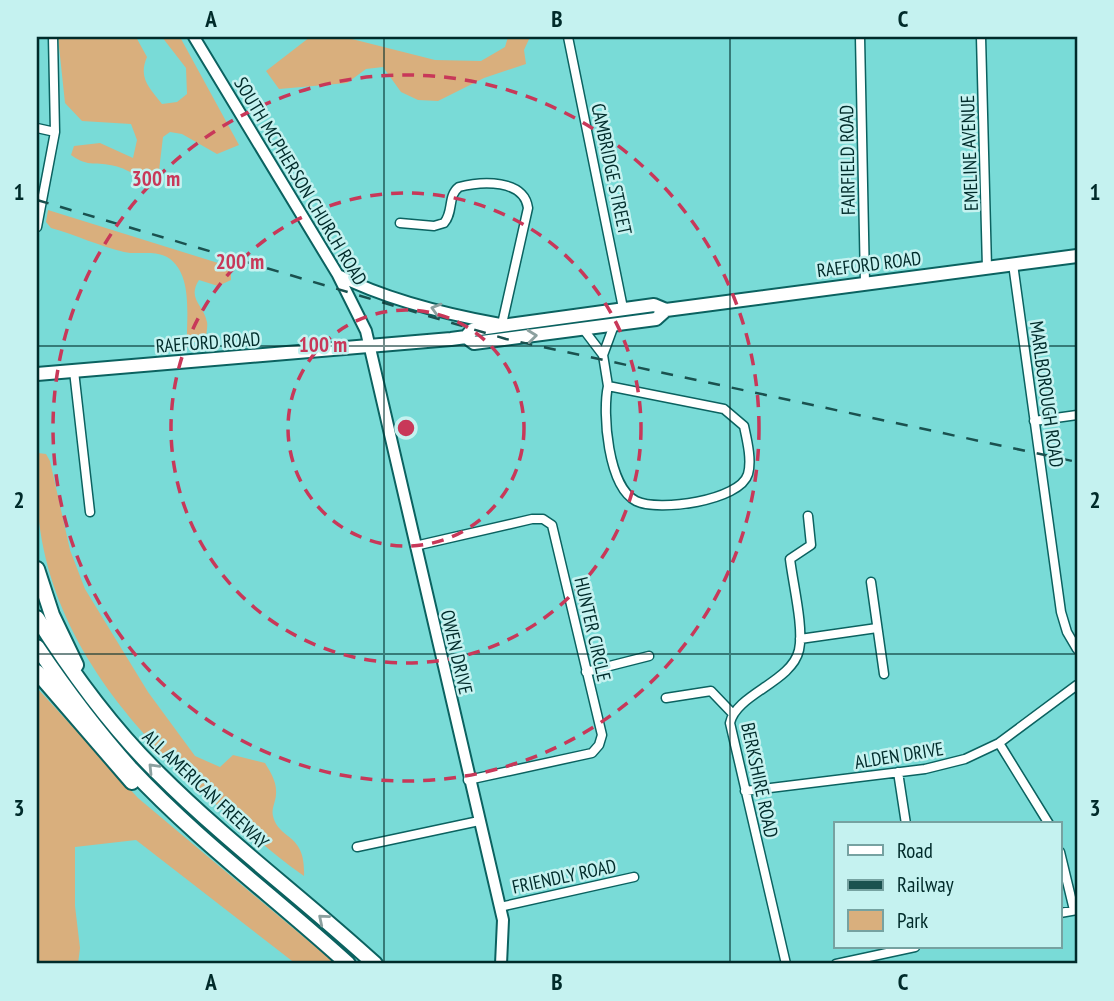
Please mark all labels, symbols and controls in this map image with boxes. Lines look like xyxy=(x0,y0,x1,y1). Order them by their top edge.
text: A xyxy=(204,4,217,33)
text: B xyxy=(551,4,563,33)
text: C xyxy=(898,4,909,33)
street label: SOUTH MCPHERSON CHURCH ROAD xyxy=(229,73,373,289)
street label: EMELINE AVENUE xyxy=(955,95,983,211)
street label: CAMBRIDGE STREET xyxy=(586,101,638,237)
street label: FAIRFIELD ROAD xyxy=(834,105,860,215)
text: 300 m xyxy=(132,165,180,192)
text: 1 xyxy=(14,177,25,206)
text: 1 xyxy=(1090,177,1101,206)
street label: RAEFORD ROAD xyxy=(816,246,922,282)
text: 200 m xyxy=(216,248,264,275)
one-way arrow xyxy=(430,303,442,318)
street label: MARLBOROUGH ROAD xyxy=(1025,319,1069,469)
street label: RAEFORD ROAD xyxy=(155,326,261,358)
one-way arrow xyxy=(526,329,537,344)
text: 100 m xyxy=(299,331,347,358)
centre of rings xyxy=(394,416,418,440)
text: 2 xyxy=(14,485,25,514)
text: 2 xyxy=(1090,485,1101,514)
street label: HUNTER CIRCLE xyxy=(569,574,617,684)
street label: OWEN DRIVE xyxy=(436,608,478,696)
street label: BERKSHIRE ROAD xyxy=(736,720,784,840)
street label: ALL AMERICAN FREEWAY xyxy=(138,724,274,854)
street label: ALDEN DRIVE xyxy=(853,736,945,774)
one-way arrow xyxy=(149,764,162,777)
text: 3 xyxy=(14,793,25,822)
text: 3 xyxy=(1090,793,1101,822)
legend xyxy=(834,822,1062,948)
text: Road xyxy=(897,837,933,864)
street label: FRIENDLY ROAD xyxy=(510,853,618,899)
text: Railway xyxy=(897,871,954,898)
text: Park xyxy=(897,907,928,934)
one-way arrow xyxy=(319,915,332,927)
text: A xyxy=(204,967,217,996)
text: B xyxy=(551,967,563,996)
text: C xyxy=(898,967,909,996)

